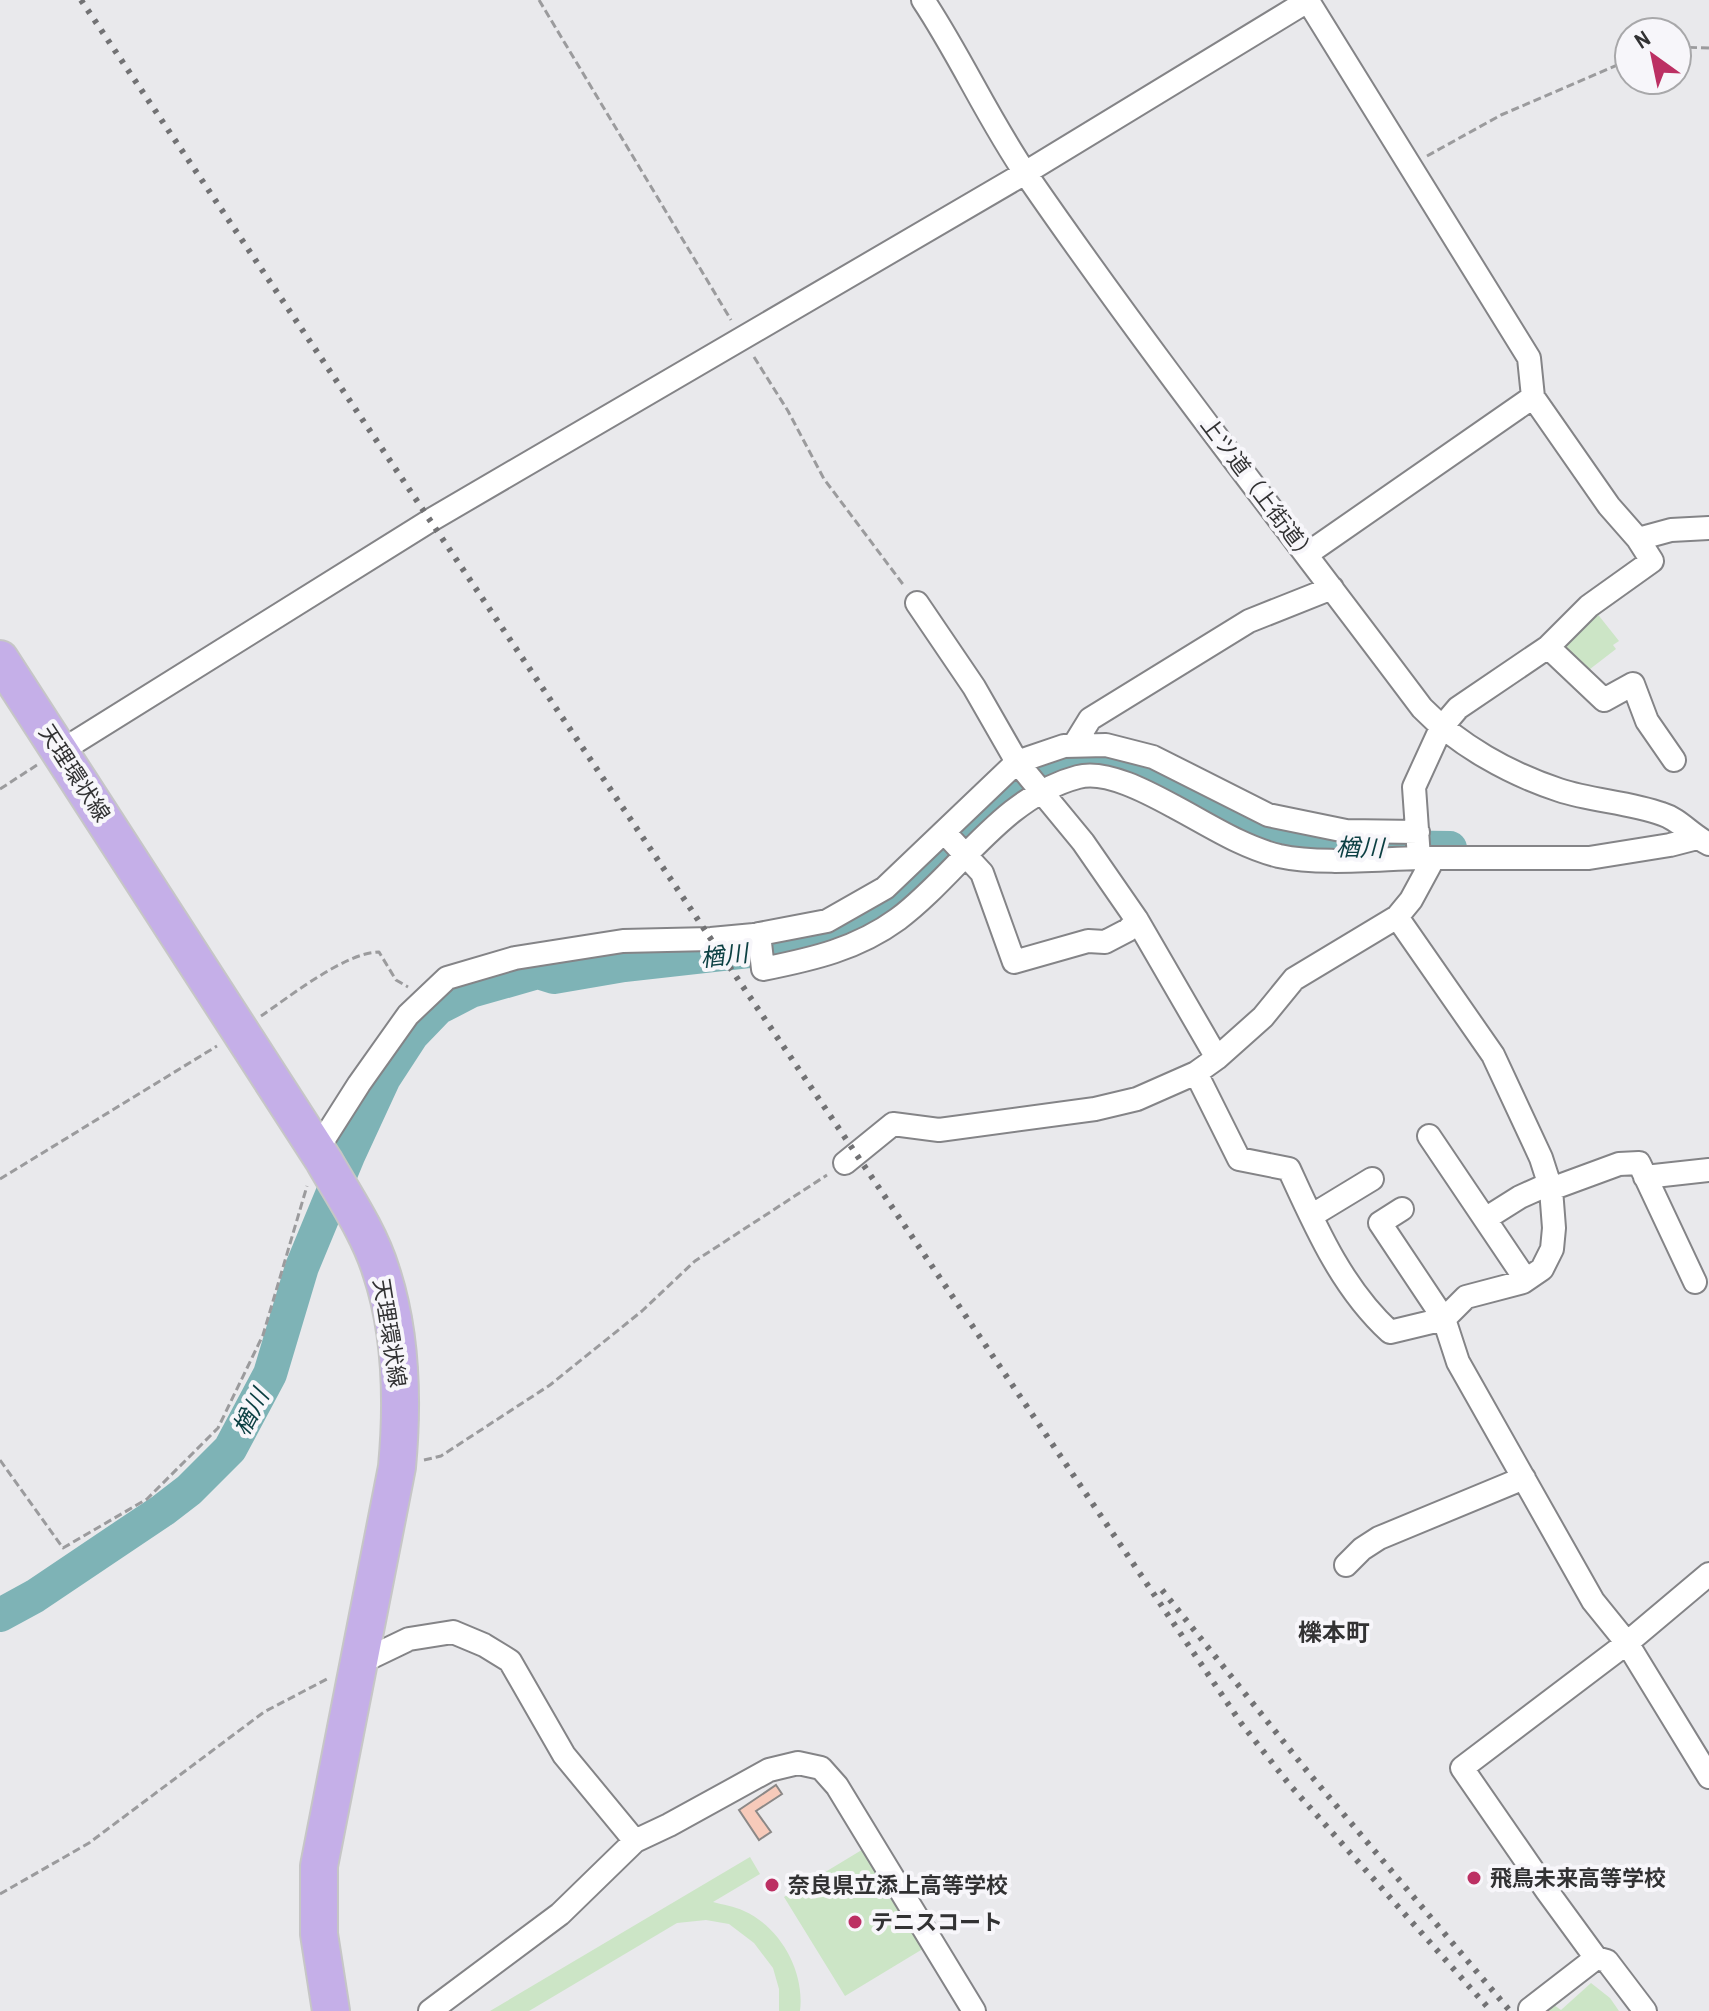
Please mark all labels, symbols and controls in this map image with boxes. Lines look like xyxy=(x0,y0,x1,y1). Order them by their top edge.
north arrow xyxy=(1613,16,1693,96)
text: N xyxy=(1628,23,1656,55)
street label: 上ツ道（上街道） xyxy=(1194,411,1324,569)
street label: 天理環状線 xyxy=(32,719,118,827)
water label: 楢川 xyxy=(1336,831,1387,863)
water label: 楢川 xyxy=(698,936,753,974)
street label: 天理環状線 xyxy=(367,1276,413,1390)
water label: 楢川 xyxy=(225,1381,277,1441)
district label: 櫟本町 xyxy=(1298,1616,1370,1648)
place label: 飛鳥未来高等学校 xyxy=(1490,1863,1666,1893)
marker: 飛鳥未来高等学校 xyxy=(1465,1869,1483,1887)
place label: 奈良県立添上高等学校 xyxy=(788,1870,1008,1900)
marker: 奈良県立添上高等学校 xyxy=(763,1876,781,1894)
place label: テニスコート xyxy=(871,1907,1003,1937)
marker: テニスコート xyxy=(846,1913,864,1931)

